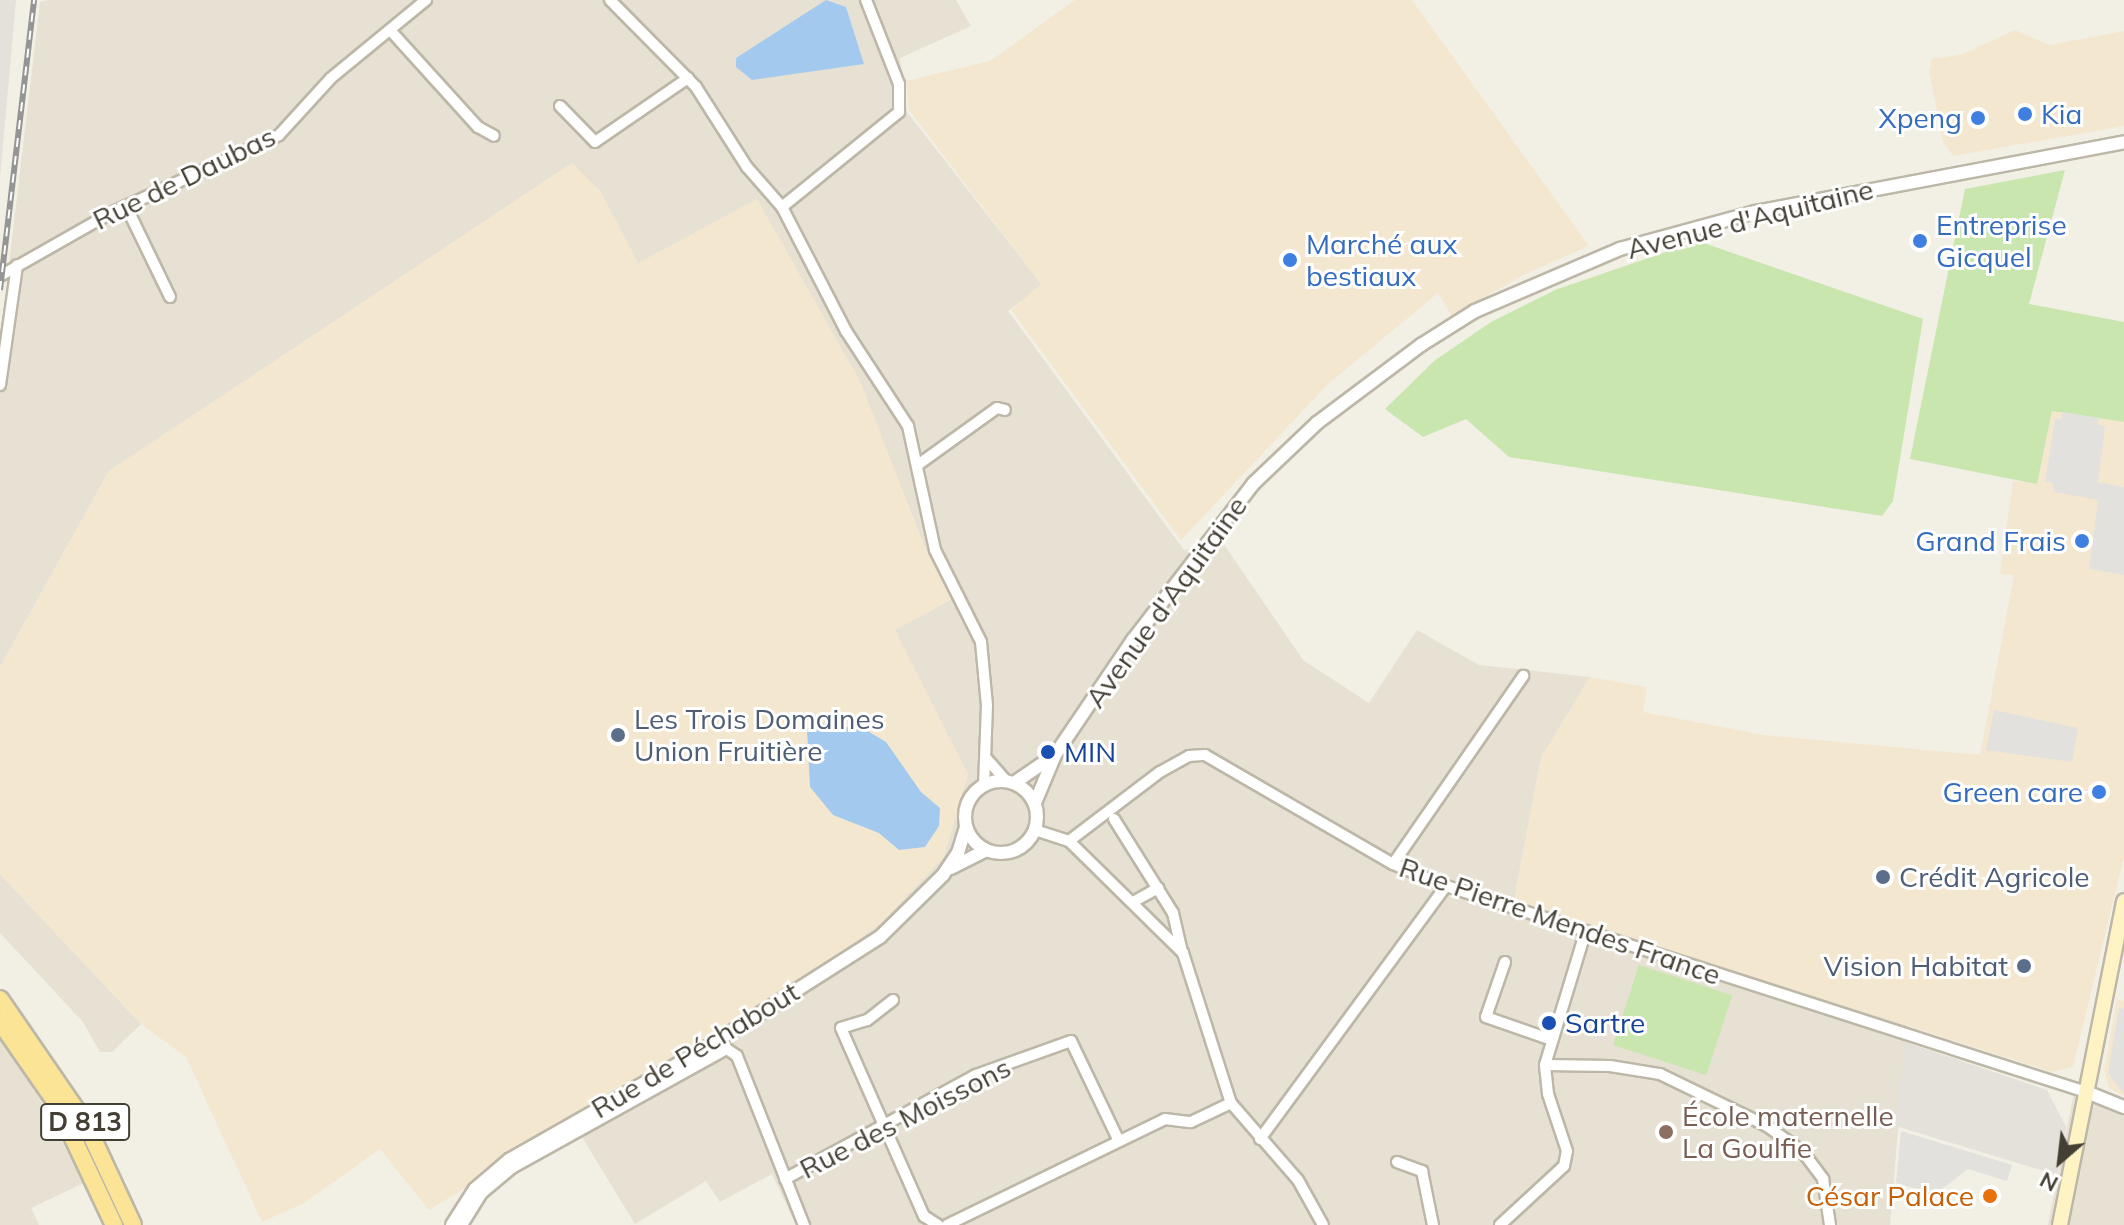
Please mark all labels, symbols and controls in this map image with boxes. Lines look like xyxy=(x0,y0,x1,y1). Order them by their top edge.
place label: Kia xyxy=(2041,97,2082,131)
place label: Xpeng xyxy=(1878,101,1962,135)
marker: Kia xyxy=(2016,105,2034,123)
marker: Xpeng xyxy=(1969,109,1987,127)
street label: Rue de Daubas xyxy=(87,119,281,237)
street label: Avenue d'Aquitaine xyxy=(1623,172,1877,266)
place label: Entreprise Gicquel xyxy=(1936,208,2067,274)
place label: Marché aux bestiaux xyxy=(1306,227,1458,293)
marker: Entreprise Gicquel xyxy=(1911,232,1929,250)
marker: Marché aux bestiaux xyxy=(1281,251,1299,269)
street label: Avenue d'Aquitaine xyxy=(1078,490,1254,714)
place label: Grand Frais xyxy=(1915,524,2066,558)
marker: Grand Frais xyxy=(2073,532,2091,550)
place label: Les Trois Domaines Union Fruitière xyxy=(634,702,885,768)
marker: Les Trois Domaines Union Fruitière xyxy=(609,726,627,744)
place label: MIN xyxy=(1064,735,1116,769)
marker: MIN xyxy=(1039,743,1057,761)
place label: Green care xyxy=(1943,775,2083,809)
marker: Green care xyxy=(2090,783,2108,801)
street label: Rue Pierre Mendes France xyxy=(1395,850,1725,992)
place label: Crédit Agricole xyxy=(1899,860,2090,894)
marker: Crédit Agricole xyxy=(1874,868,1892,886)
place label: Vision Habitat xyxy=(1823,949,2008,983)
marker: Vision Habitat xyxy=(2015,957,2033,975)
street label: Rue de Péchabout xyxy=(585,975,805,1125)
place label: Sartre xyxy=(1565,1006,1645,1040)
marker: Sartre xyxy=(1540,1014,1558,1032)
street label: Rue des Moissons xyxy=(794,1050,1016,1186)
place label: École maternelle La Goulfie xyxy=(1682,1099,1894,1165)
road number: D 813 xyxy=(39,1100,131,1144)
north arrow xyxy=(2020,1121,2100,1201)
marker: École maternelle La Goulfie xyxy=(1657,1123,1675,1141)
text: N xyxy=(2035,1166,2063,1198)
place label: César Palace xyxy=(1806,1179,1974,1213)
marker: César Palace xyxy=(1981,1187,1999,1205)

